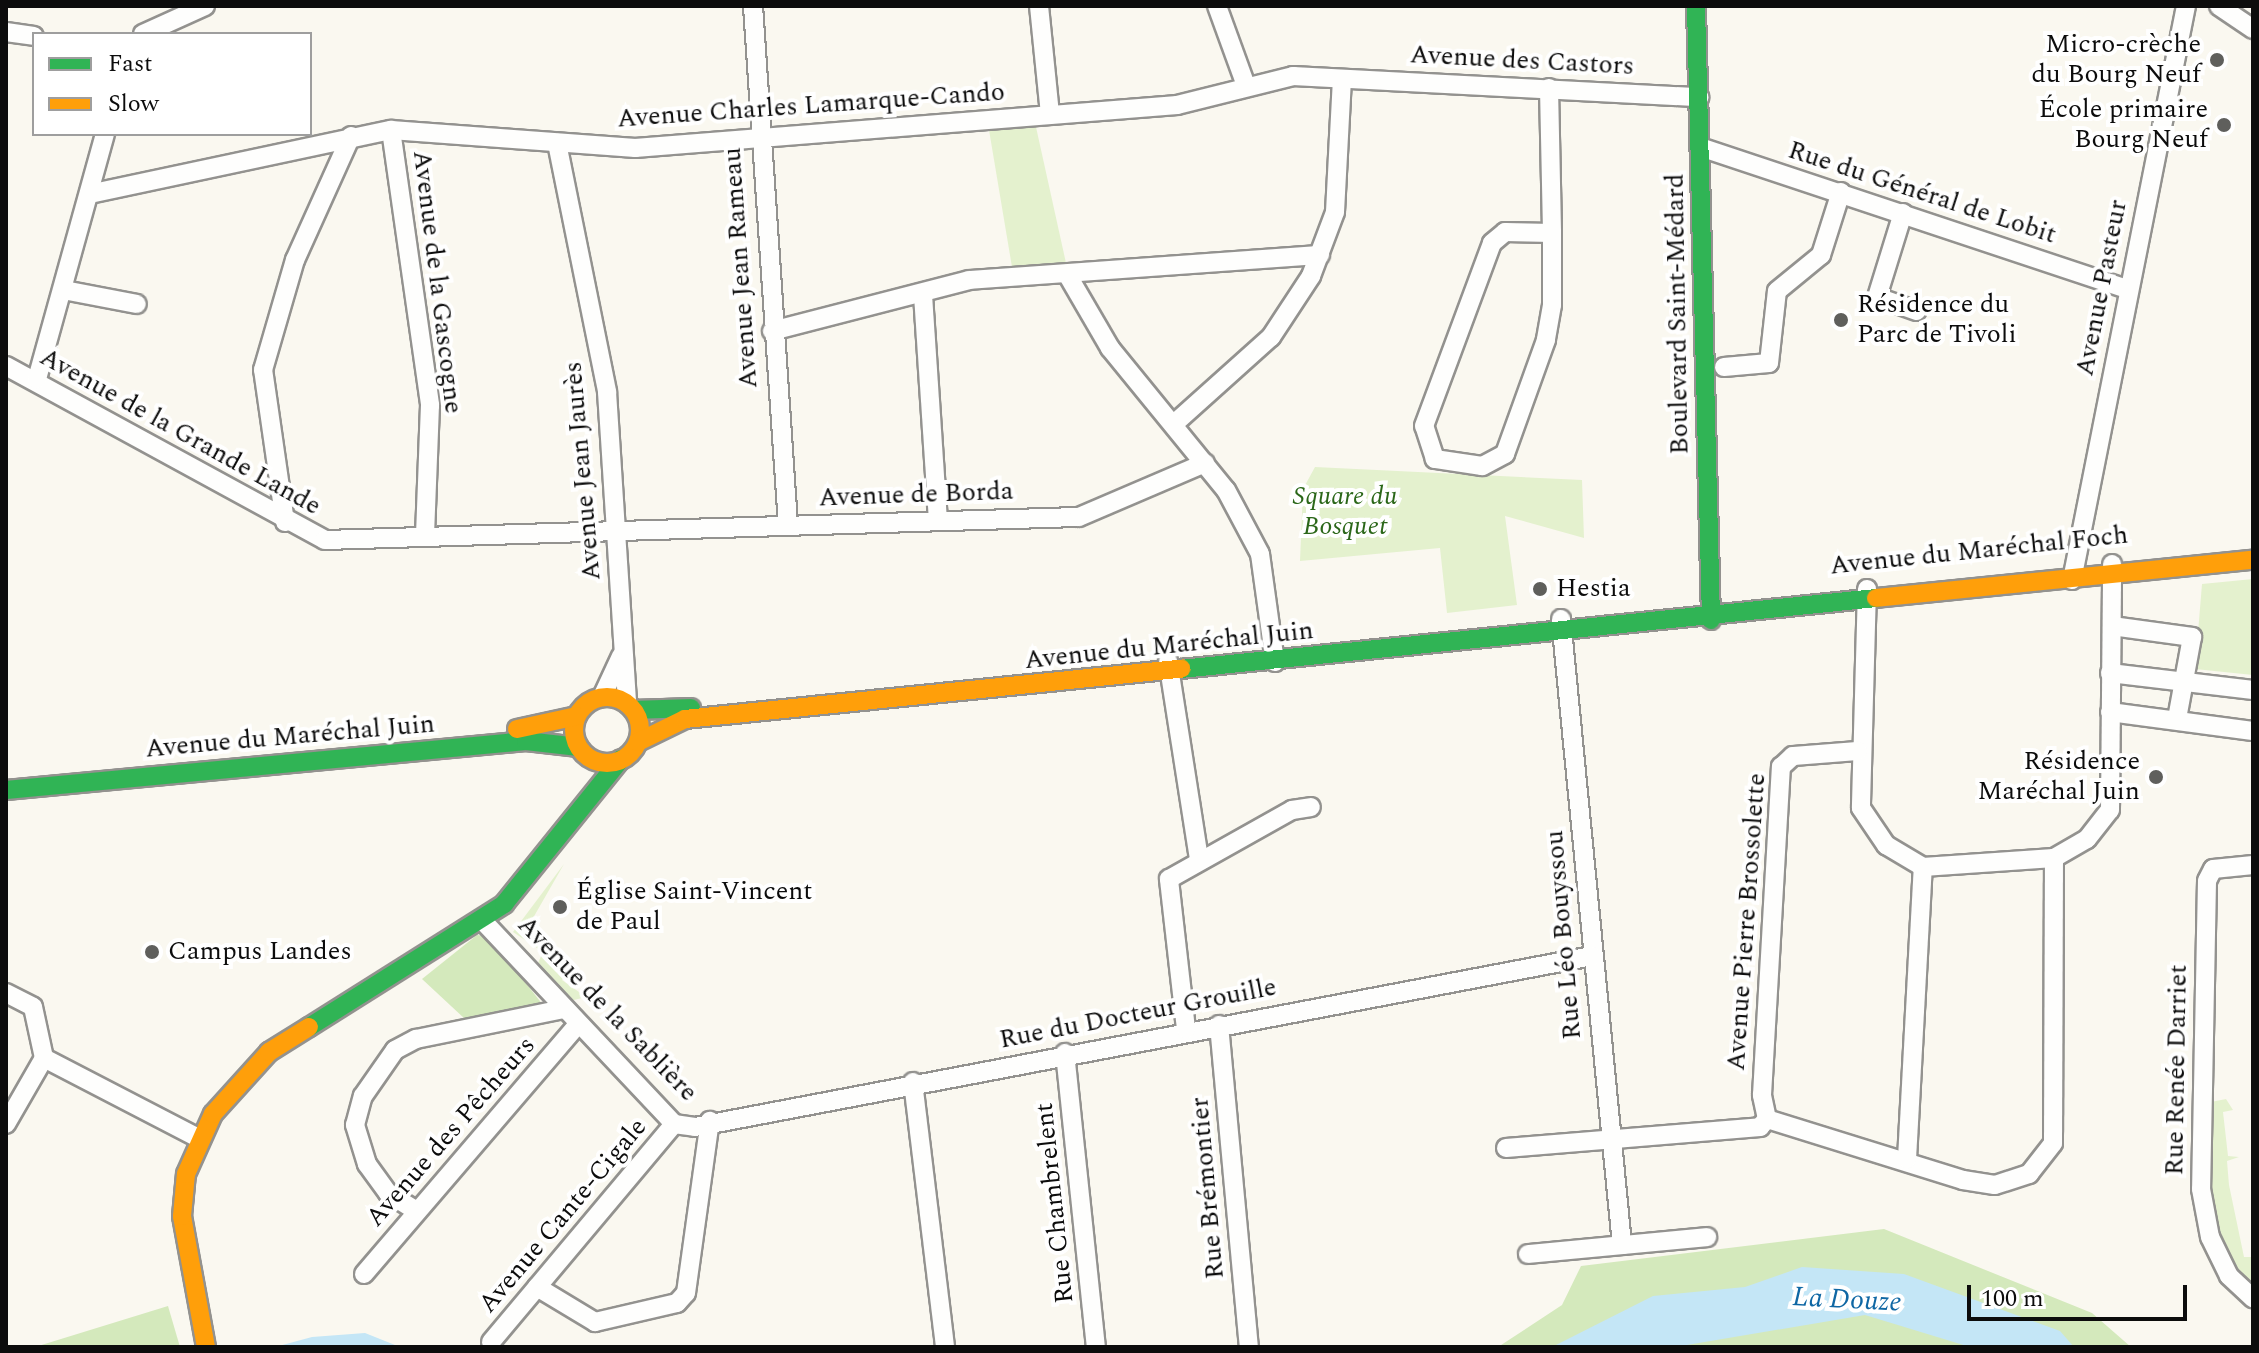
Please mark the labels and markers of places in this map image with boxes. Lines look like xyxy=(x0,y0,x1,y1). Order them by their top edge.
place label: Micro-crèche du Bourg Neuf xyxy=(2032,29,2201,90)
marker: Micro-crèche du Bourg Neuf xyxy=(2208,51,2226,69)
place label: École primaire Bourg Neuf xyxy=(2039,94,2208,156)
marker: École primaire Bourg Neuf xyxy=(2215,116,2233,134)
place label: Résidence du Parc de Tivoli xyxy=(1857,289,2017,350)
marker: Résidence du Parc de Tivoli xyxy=(1832,311,1850,329)
place label: Hestia xyxy=(1556,573,1631,605)
marker: Hestia xyxy=(1531,580,1549,598)
place label: Résidence Maréchal Juin xyxy=(1978,746,2140,808)
marker: Résidence Maréchal Juin xyxy=(2147,768,2165,786)
place label: Église Saint-Vincent de Paul xyxy=(576,876,813,938)
marker: Église Saint-Vincent de Paul xyxy=(551,898,569,916)
place label: Campus Landes xyxy=(168,936,352,968)
marker: Campus Landes xyxy=(143,943,161,961)

